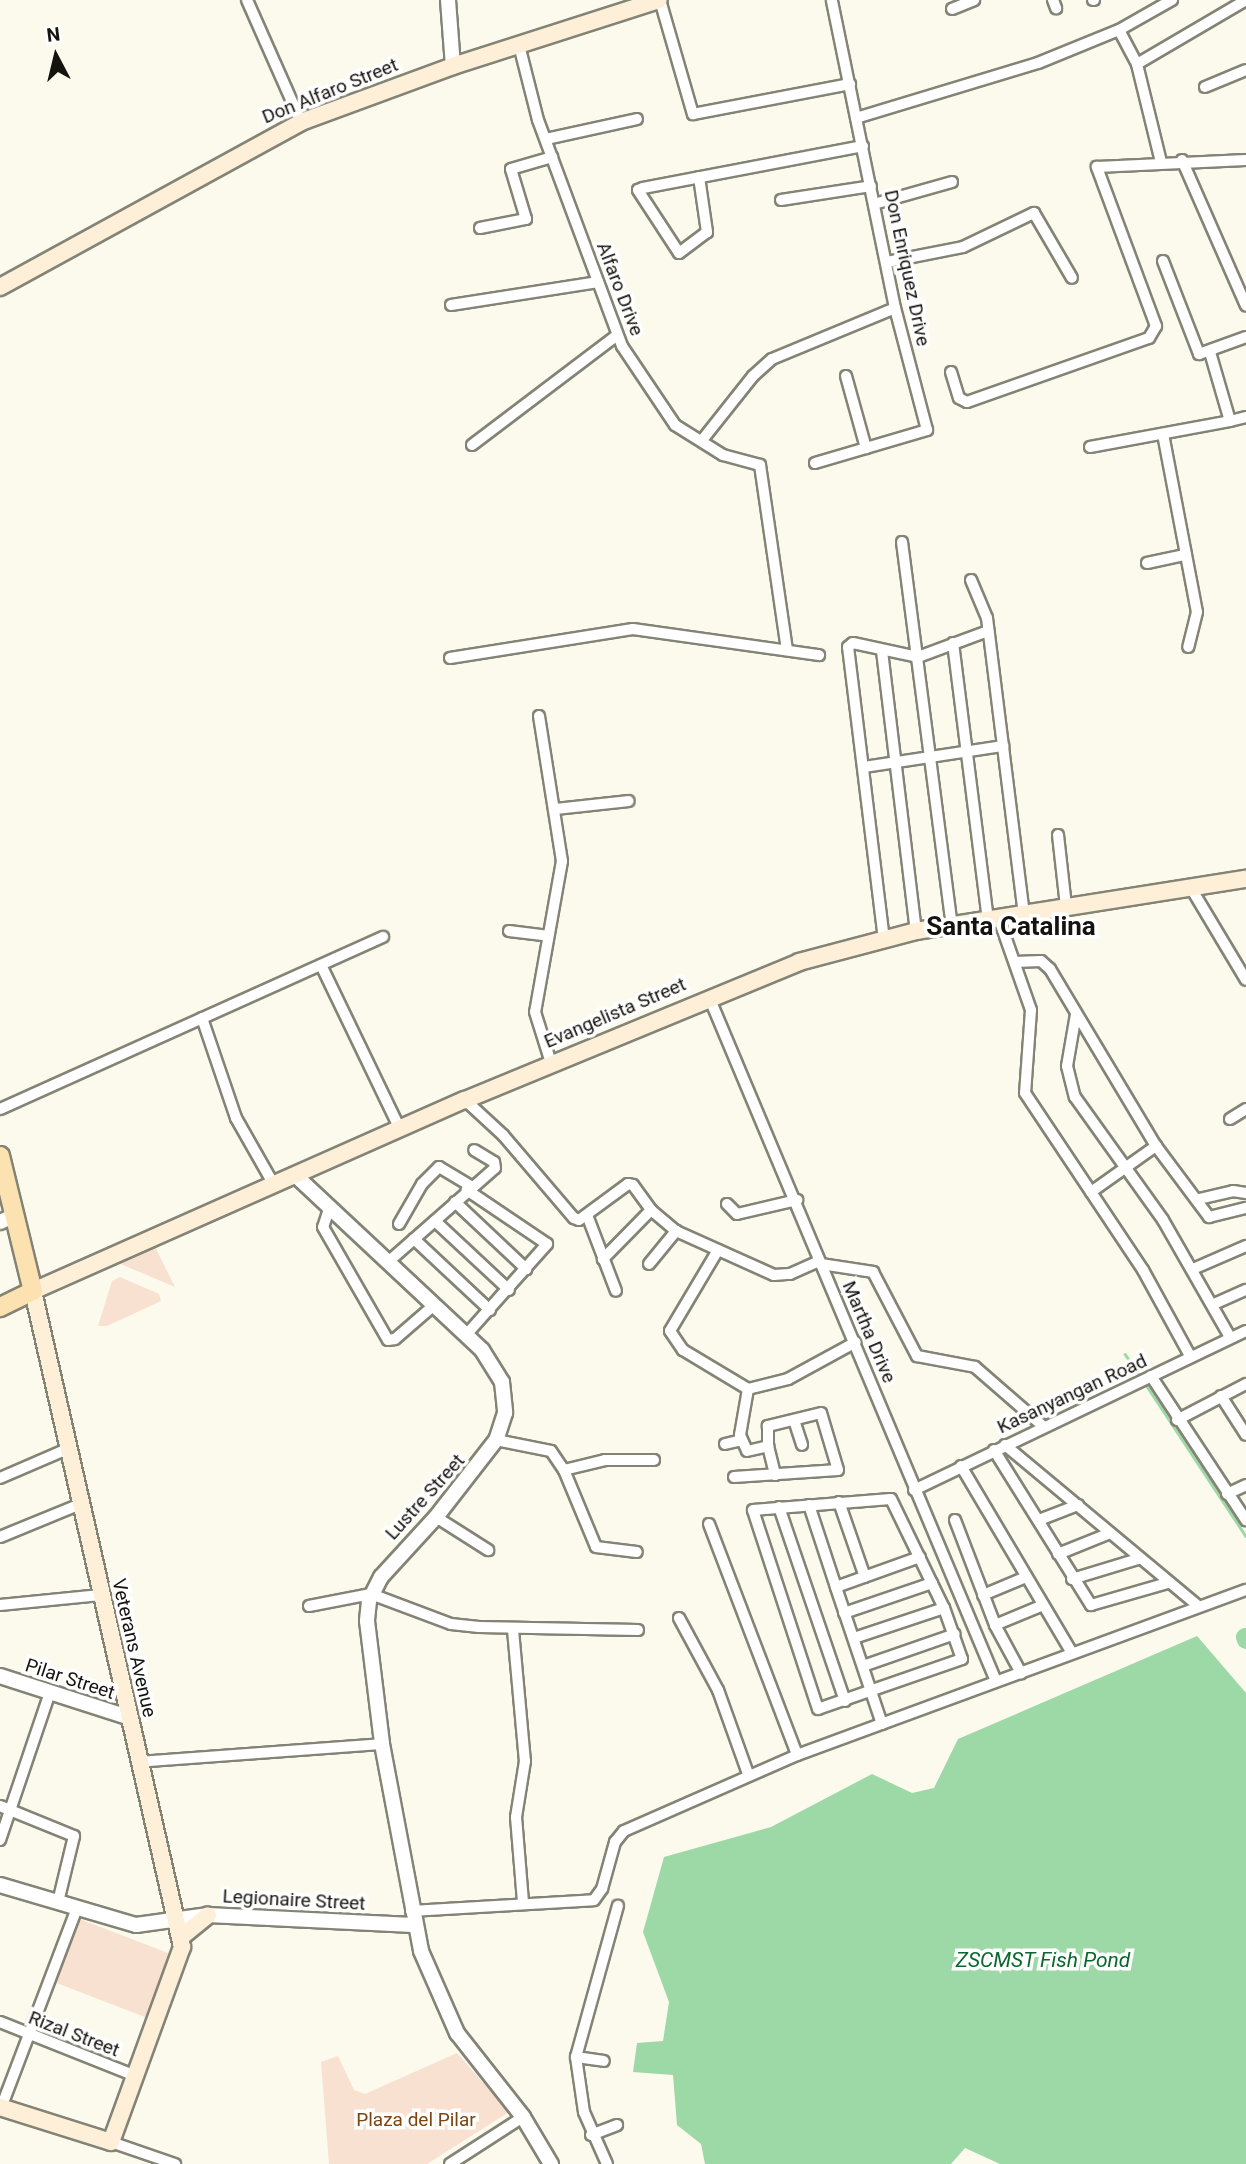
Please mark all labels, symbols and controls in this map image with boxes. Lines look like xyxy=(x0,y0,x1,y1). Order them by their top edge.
north arrow xyxy=(21,21,91,91)
text: N xyxy=(45,22,61,47)
street label: Don Alfaro Street xyxy=(259,53,401,129)
street label: Don Enriquez Drive xyxy=(879,188,935,348)
street label: Alfaro Drive xyxy=(592,239,648,339)
district label: Santa Catalina xyxy=(926,911,1096,943)
street label: Evangelista Street xyxy=(541,973,689,1053)
street label: Martha Drive xyxy=(837,1278,901,1386)
street label: Kasanyangan Road xyxy=(994,1349,1150,1439)
street label: Lustre Street xyxy=(381,1449,469,1545)
street label: Veterans Avenue xyxy=(107,1576,161,1720)
street label: Pilar Street xyxy=(22,1654,118,1704)
street label: Legionaire Street xyxy=(222,1885,366,1915)
water label: ZSCMST Fish Pond xyxy=(956,1947,1130,1973)
street label: Rizal Street xyxy=(25,2006,123,2062)
park label: Plaza del Pilar xyxy=(356,2109,476,2131)

